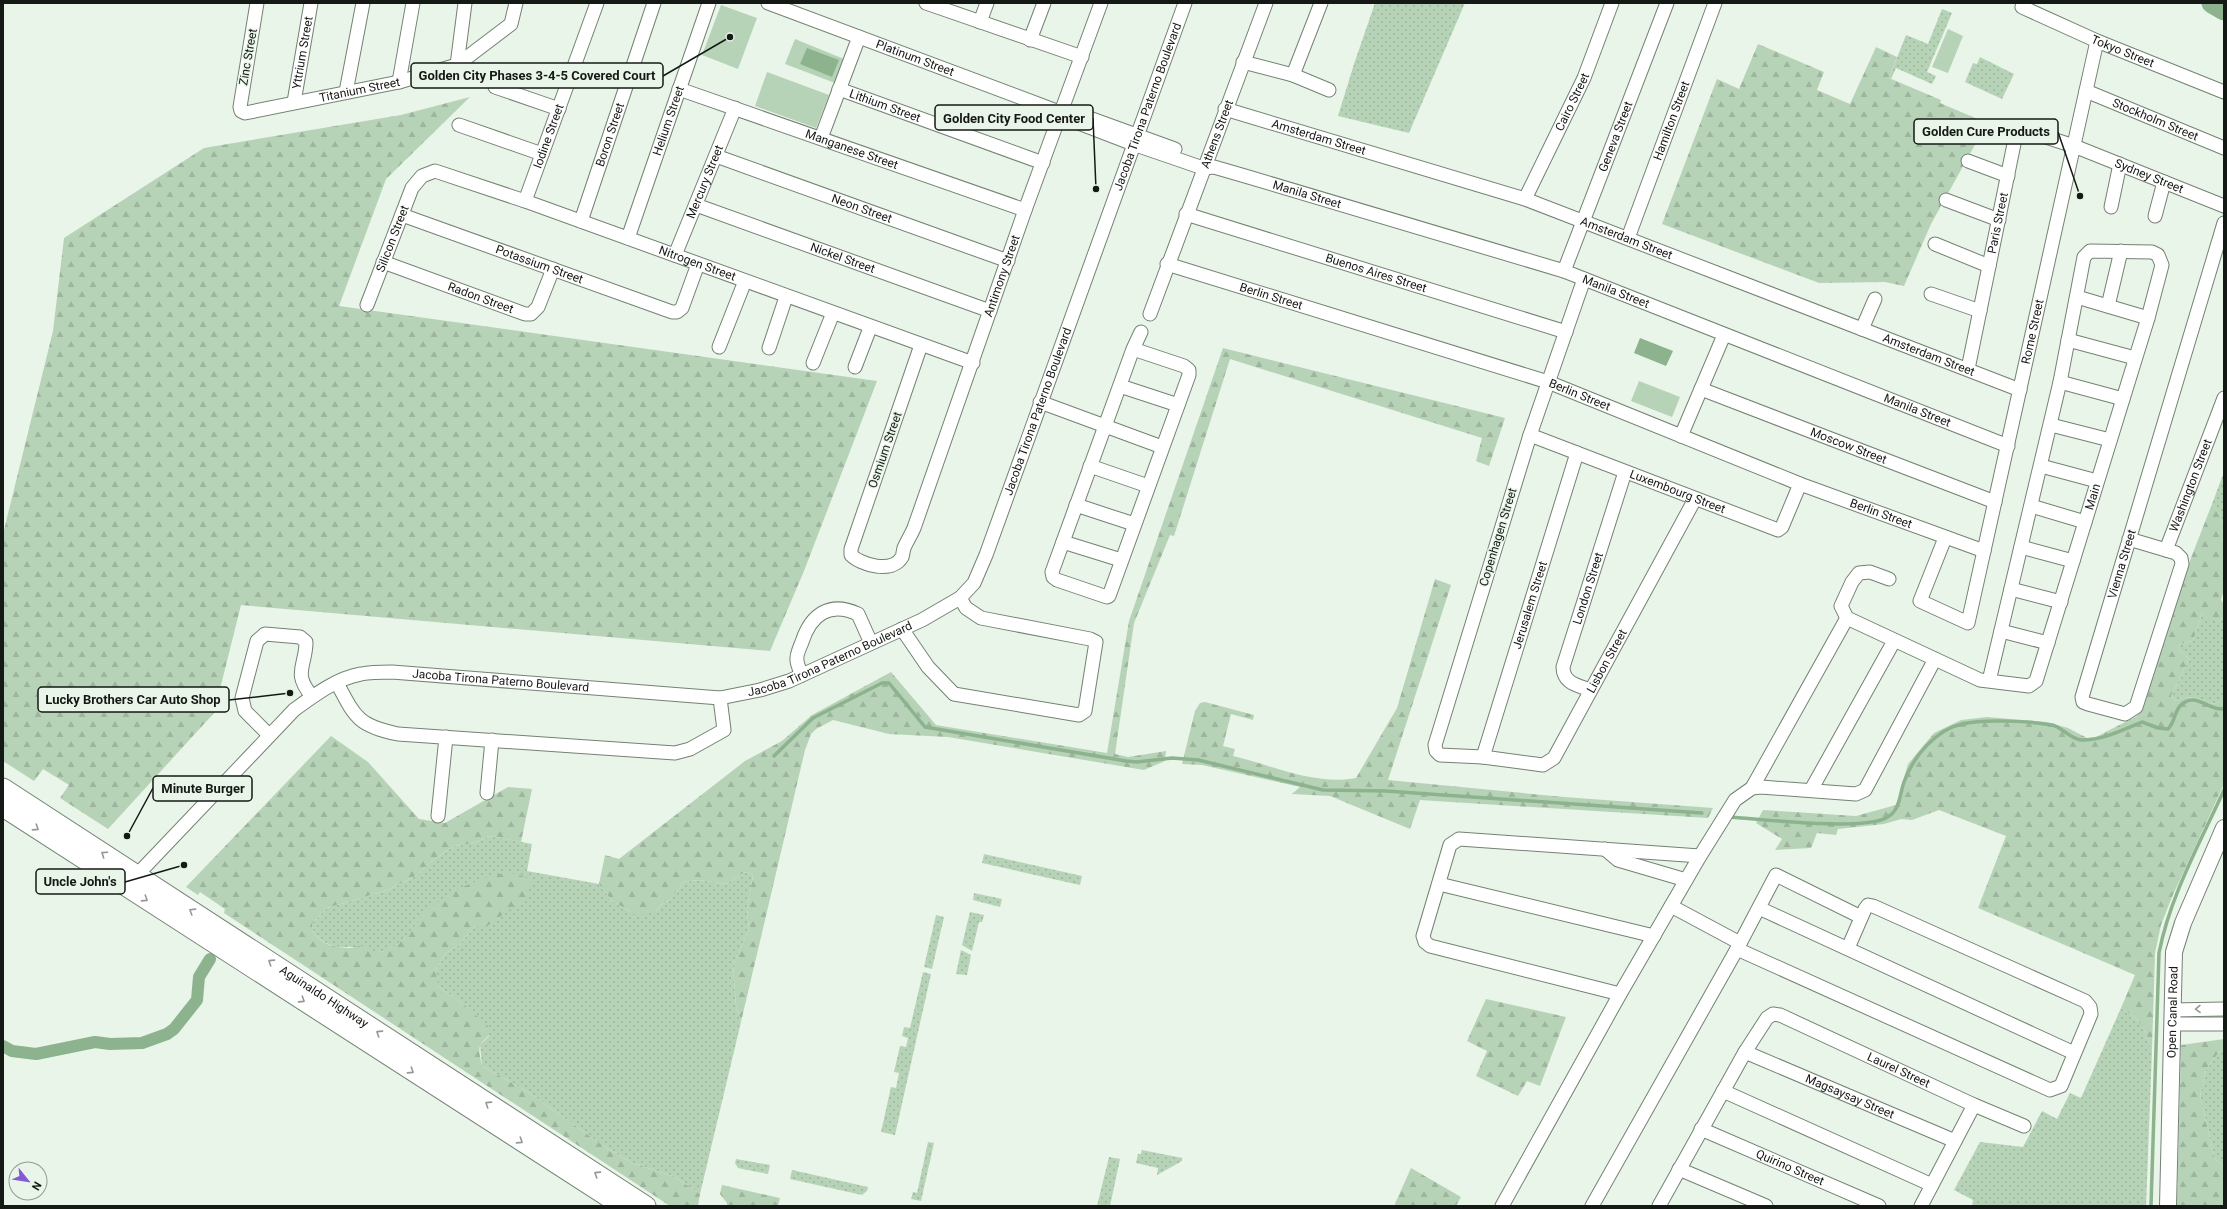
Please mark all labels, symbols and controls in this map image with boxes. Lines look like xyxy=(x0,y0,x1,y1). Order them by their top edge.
street label: Yttrium Street xyxy=(289,15,316,90)
street label: Jacoba Tirona Paterno Boulevard xyxy=(1111,21,1184,192)
street label: Zinc Street xyxy=(236,27,260,87)
street label: Tokyo Street xyxy=(2089,32,2156,70)
street label: Platinum Street xyxy=(874,37,956,79)
callout: Golden City Phases 3-4-5 Covered Court xyxy=(411,63,663,88)
text: Golden City Phases 3-4-5 Covered Court xyxy=(419,68,656,83)
street label: Cairo Street xyxy=(1552,71,1592,133)
street label: Titanium Street xyxy=(318,75,401,105)
street label: Hamilton Street xyxy=(1650,79,1692,162)
street label: Helium Street xyxy=(650,84,687,157)
street label: Lithium Street xyxy=(848,86,923,125)
street label: Stockholm Street xyxy=(2110,96,2200,144)
street label: Athens Street xyxy=(1198,98,1236,170)
street label: Geneva Street xyxy=(1596,99,1636,174)
street label: Boron Street xyxy=(593,101,627,168)
street label: Iodine Street xyxy=(530,102,567,170)
callout: Golden City Food Center xyxy=(935,105,1093,130)
text: Golden City Food Center xyxy=(943,111,1085,126)
street label: Amsterdam Street xyxy=(1270,116,1368,158)
callout: Golden Cure Products xyxy=(1914,119,2058,144)
text: Golden Cure Products xyxy=(1922,124,2050,139)
street label: Manganese Street xyxy=(804,127,900,172)
street label: Mercury Street xyxy=(684,143,726,221)
street label: Sydney Street xyxy=(2113,156,2186,196)
street label: Manila Street xyxy=(1271,178,1343,211)
street label: Neon Street xyxy=(830,191,894,226)
street label: Paris Street xyxy=(1985,191,2011,255)
street label: Silicon Street xyxy=(373,203,412,274)
street label: Amsterdam Street xyxy=(1579,214,1675,262)
street label: Antimony Street xyxy=(981,233,1023,319)
street label: Nickel Street xyxy=(809,240,877,276)
street label: Potassium Street xyxy=(494,242,585,287)
street label: Nitrogen Street xyxy=(657,243,738,284)
street label: Buenos Aires Street xyxy=(1324,251,1428,295)
street label: Manila Street xyxy=(1580,272,1651,311)
street label: Radon Street xyxy=(446,279,515,316)
street label: Berlin Street xyxy=(1238,280,1304,313)
street label: Rome Street xyxy=(2019,298,2047,365)
street label: Jacoba Tirona Paterno Boulevard xyxy=(1001,326,1074,497)
street label: Amsterdam Street xyxy=(1881,331,1977,379)
street label: Berlin Street xyxy=(1547,376,1613,414)
street label: Manila Street xyxy=(1882,391,1953,430)
street label: Osmium Street xyxy=(865,410,905,490)
street label: Moscow Street xyxy=(1808,425,1889,467)
street label: Washington Street xyxy=(2167,437,2215,534)
street label: Luxembourg Street xyxy=(1628,467,1727,516)
street label: Main xyxy=(2082,482,2103,512)
street label: Copenhagen Street xyxy=(1476,486,1520,588)
street label: Berlin Street xyxy=(1848,496,1914,531)
street label: Vienna Street xyxy=(2105,528,2139,600)
street label: London Street xyxy=(1570,551,1606,626)
street label: Jerusalem Street xyxy=(1510,560,1550,651)
street label: Jacoba Tirona Paterno Boulevard xyxy=(746,619,914,699)
street label: Lisbon Street xyxy=(1584,627,1630,695)
street label: Jacoba Tirona Paterno Boulevard xyxy=(412,667,590,695)
callout: Lucky Brothers Car Auto Shop xyxy=(38,687,229,712)
text: Lucky Brothers Car Auto Shop xyxy=(45,692,221,707)
callout: Minute Burger xyxy=(153,776,252,801)
text: Minute Burger xyxy=(161,781,245,796)
one-way arrow xyxy=(32,823,39,831)
one-way arrow xyxy=(101,852,108,859)
callout: Uncle John's xyxy=(36,869,125,894)
text: Uncle John's xyxy=(43,874,117,889)
one-way arrow xyxy=(141,894,148,902)
one-way arrow xyxy=(189,908,196,916)
one-way arrow xyxy=(268,960,275,967)
street label: Aguinaldo Highway xyxy=(277,963,371,1031)
street label: Open Canal Road xyxy=(2164,966,2181,1058)
one-way arrow xyxy=(297,996,304,1003)
one-way arrow xyxy=(2195,1005,2201,1014)
one-way arrow xyxy=(377,1030,384,1037)
street label: Laurel Street xyxy=(1865,1049,1932,1091)
one-way arrow xyxy=(407,1066,414,1074)
street label: Magsaysay Street xyxy=(1803,1071,1897,1122)
one-way arrow xyxy=(486,1101,493,1108)
one-way arrow xyxy=(516,1136,523,1144)
street label: Quirino Street xyxy=(1754,1147,1826,1188)
north arrow xyxy=(8,1161,48,1201)
one-way arrow xyxy=(595,1172,602,1179)
text: N xyxy=(29,1179,44,1193)

